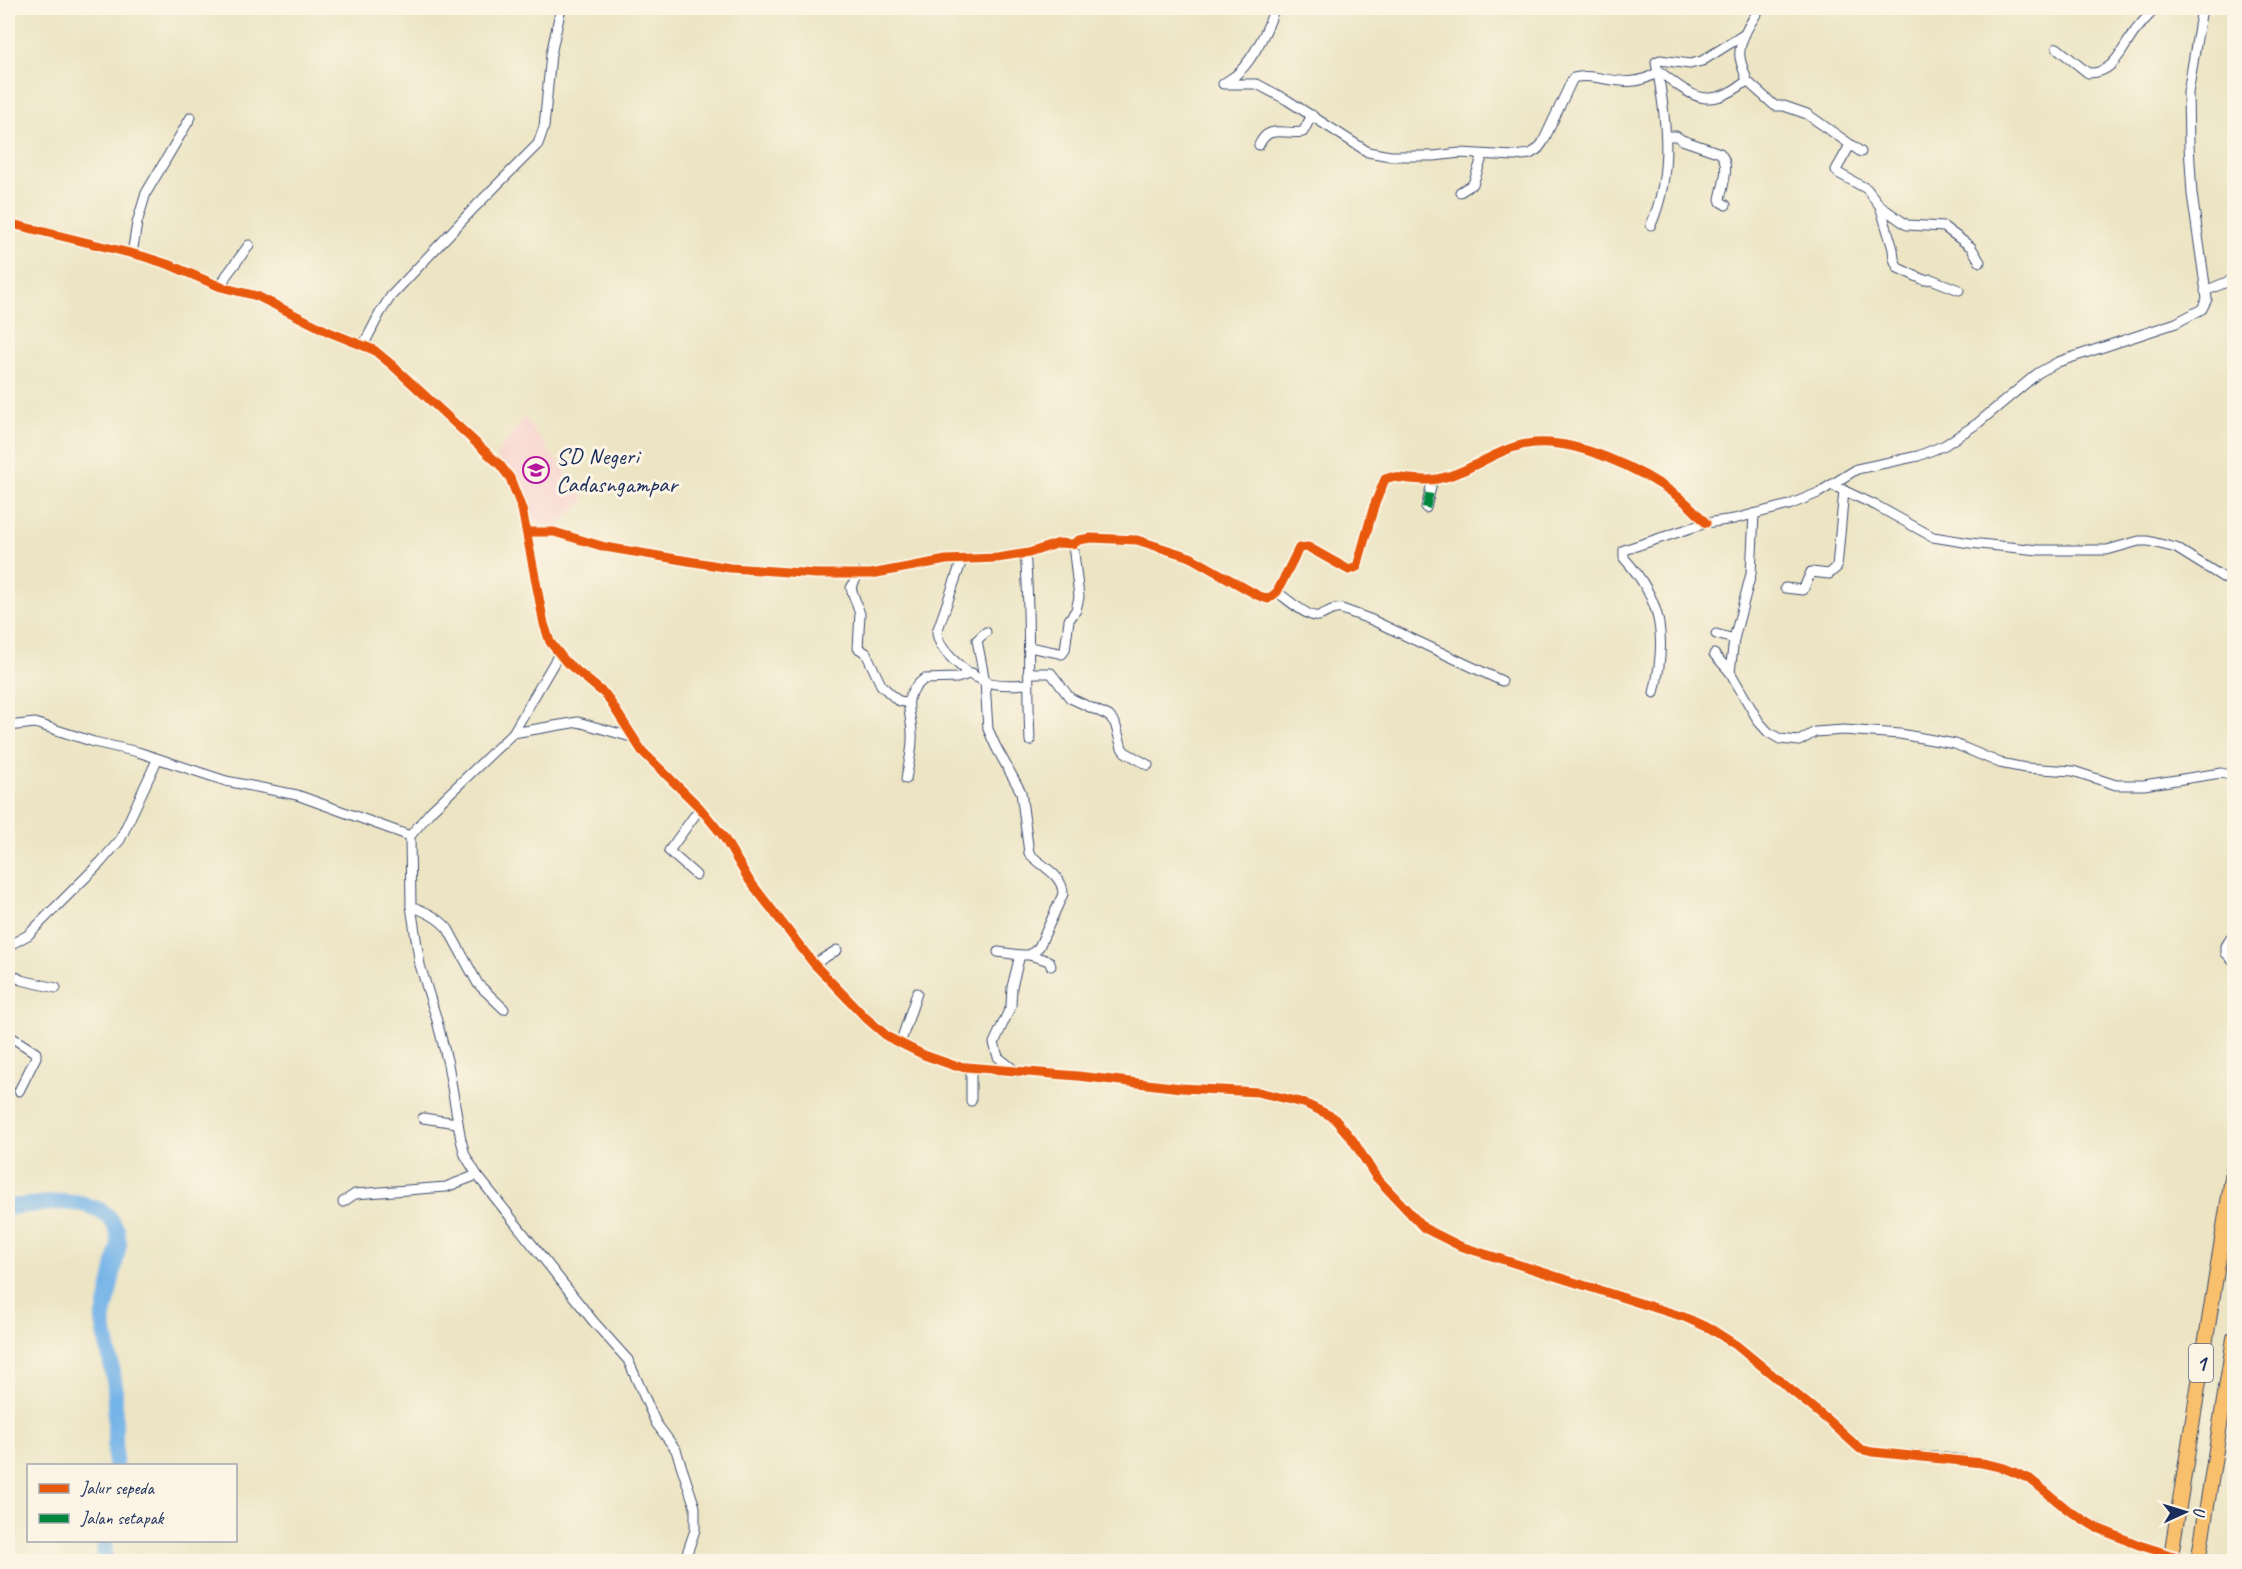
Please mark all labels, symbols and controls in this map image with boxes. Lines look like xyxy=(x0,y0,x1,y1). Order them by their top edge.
place label: SD Negeri Cadasngampar xyxy=(556,441,679,499)
school or university icon: SD Negeri Cadasngampar xyxy=(521,455,551,485)
road number: 1 xyxy=(2189,1344,2213,1382)
legend xyxy=(27,1464,237,1542)
text: Jalur sepeda xyxy=(80,1477,155,1499)
north arrow xyxy=(2155,1482,2215,1542)
text: U xyxy=(2189,1506,2209,1519)
text: Jalan setapak xyxy=(80,1507,165,1529)

